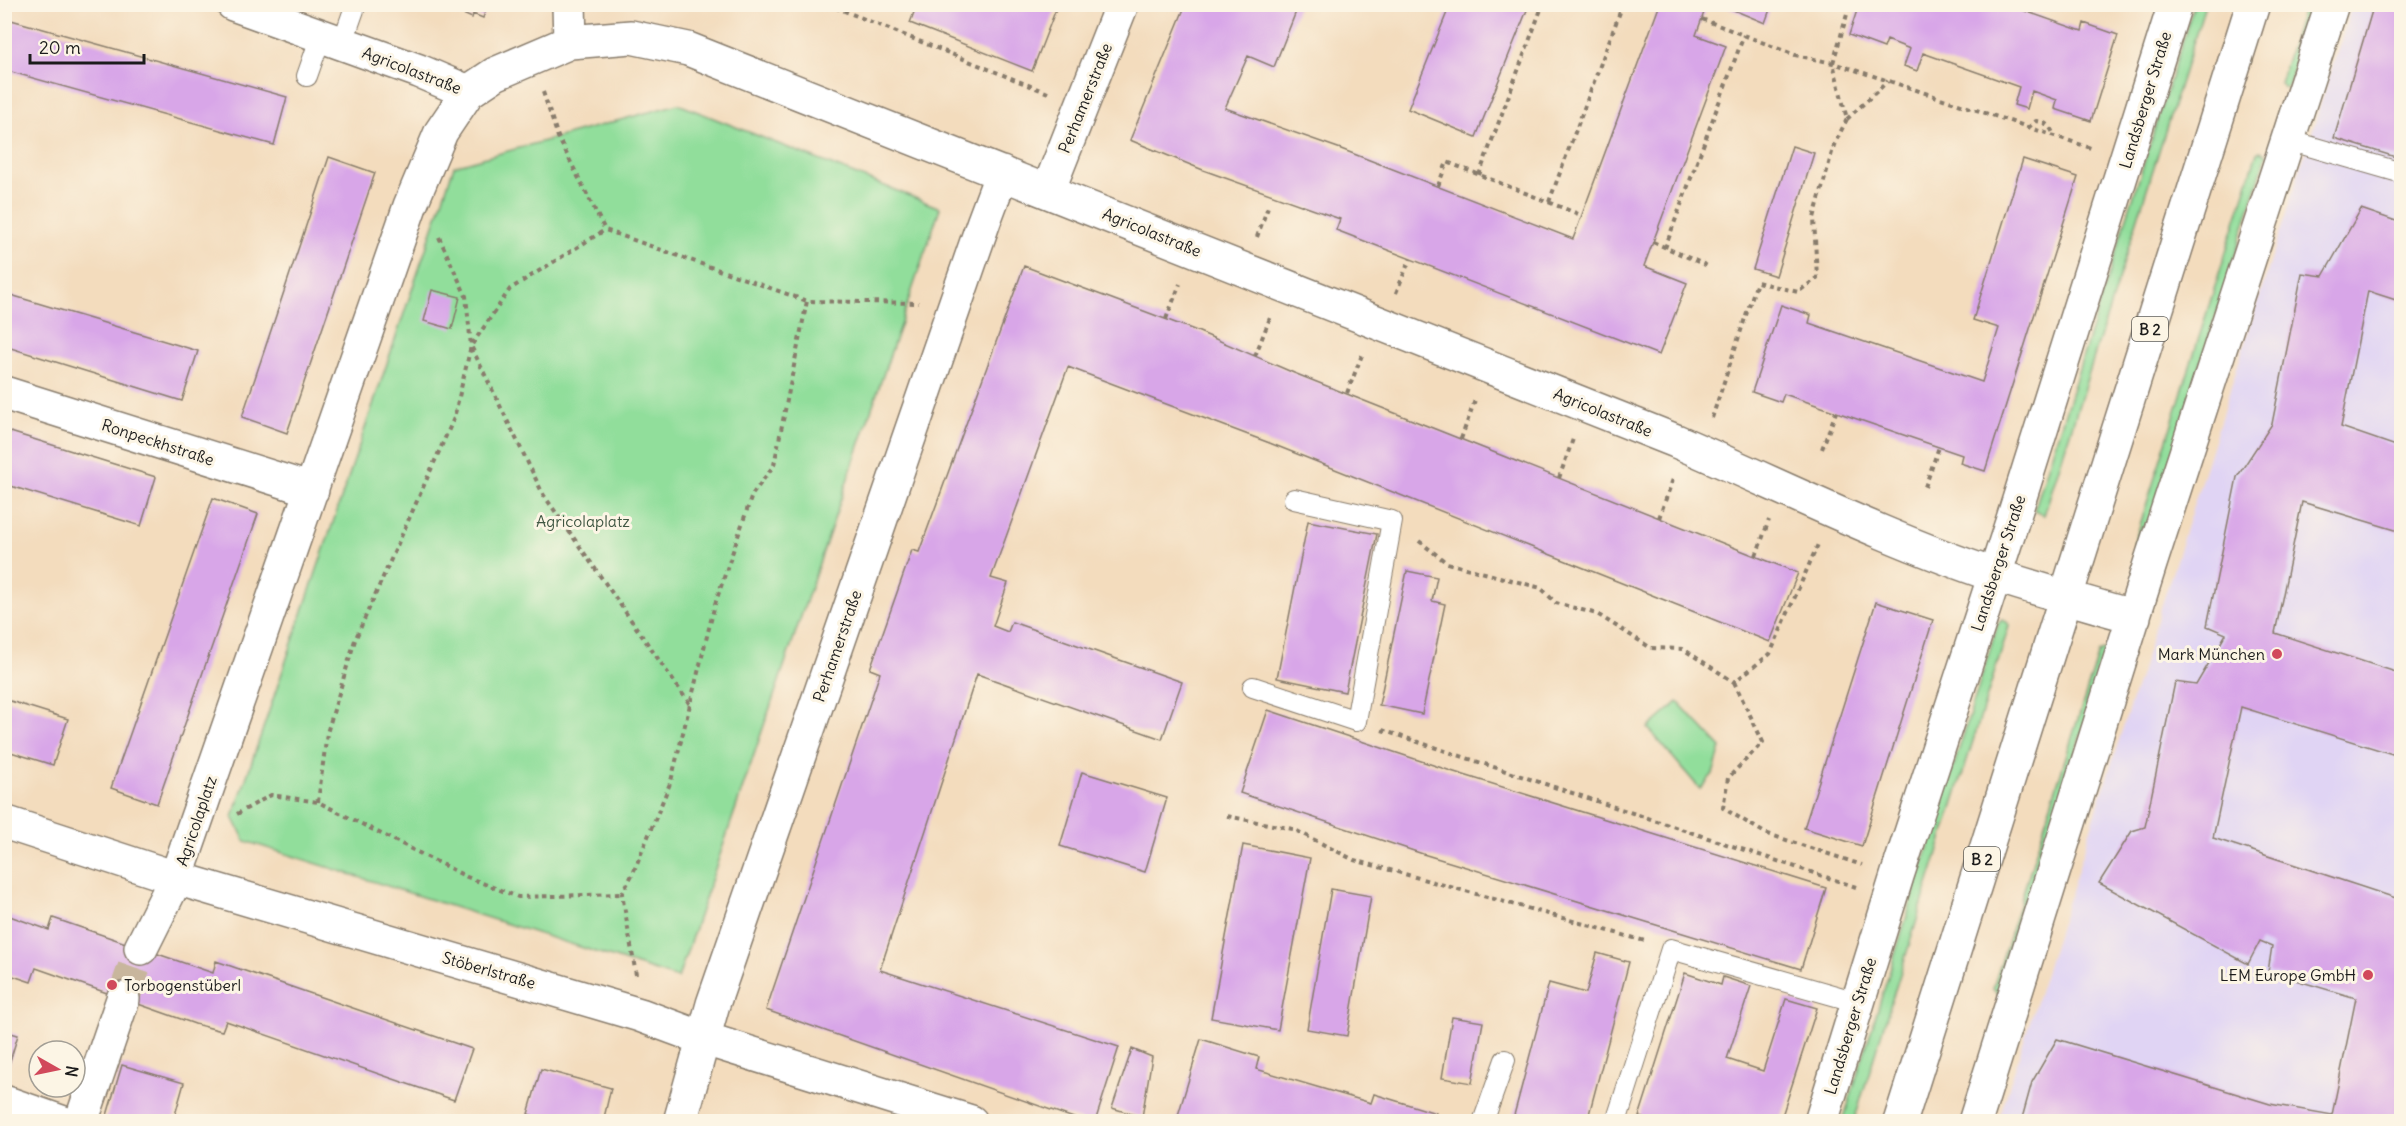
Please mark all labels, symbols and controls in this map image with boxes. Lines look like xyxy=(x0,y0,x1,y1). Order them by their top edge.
scale bar xyxy=(30,27,144,65)
street label: Landsberger Straße xyxy=(2115,29,2175,171)
text: 20 m xyxy=(39,36,81,59)
street label: Perhamerstraße xyxy=(1054,40,1116,156)
street label: Agricolastraße xyxy=(360,42,464,98)
street label: Agricolastraße xyxy=(1100,203,1204,261)
road number: B 2 xyxy=(2132,317,2168,341)
street label: Agricolastraße xyxy=(1551,383,1655,441)
street label: Ronpeckhstraße xyxy=(99,414,217,470)
street label: Landsberger Straße xyxy=(1967,492,2029,634)
park label: Agricolaplatz xyxy=(536,511,630,531)
street label: Perhamerstraße xyxy=(808,587,866,705)
place label: Mark München xyxy=(2158,644,2265,664)
marker: Mark München xyxy=(2270,647,2284,661)
street label: Agricolaplatz xyxy=(171,773,221,869)
road number: B 2 xyxy=(1964,847,2000,871)
street label: Stöberlstraße xyxy=(440,947,538,993)
street label: Landsberger Straße xyxy=(1820,955,1880,1097)
place label: LEM Europe GmbH xyxy=(2220,965,2356,985)
marker: LEM Europe GmbH xyxy=(2361,968,2375,982)
place label: Torbogenstüberl xyxy=(124,975,241,995)
marker: Torbogenstüberl xyxy=(105,978,119,992)
north arrow xyxy=(27,1039,87,1099)
text: N xyxy=(61,1064,83,1078)

